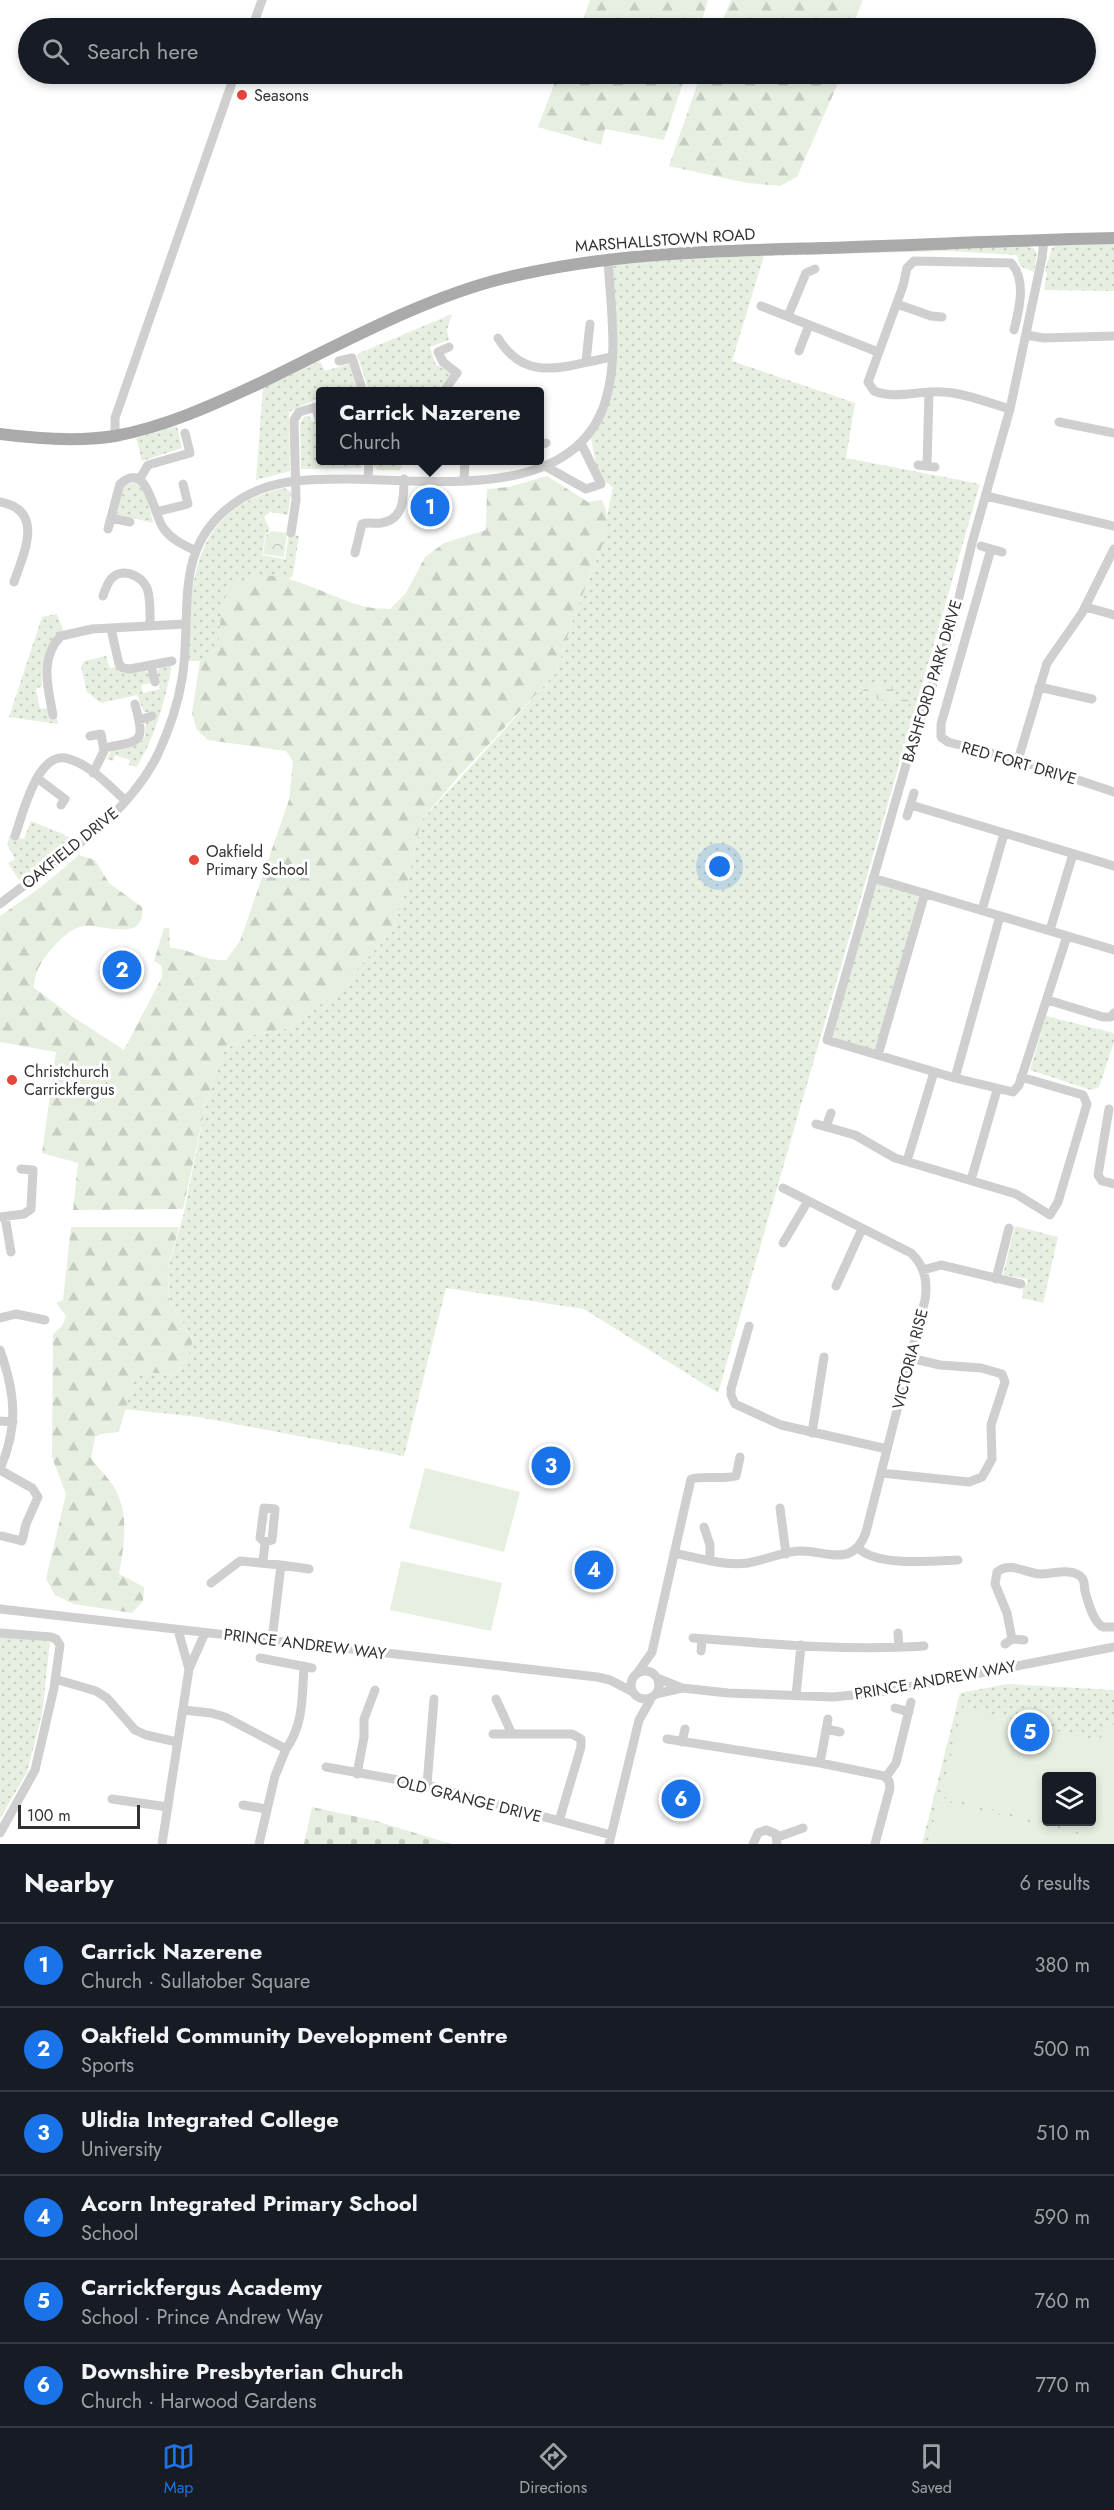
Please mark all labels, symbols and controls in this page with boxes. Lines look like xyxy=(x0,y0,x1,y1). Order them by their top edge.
search box xyxy=(18,18,1096,84)
icon: search xyxy=(39,35,72,68)
text: Search here xyxy=(87,35,198,67)
place label: Seasons xyxy=(254,84,309,107)
marker: Seasons xyxy=(235,88,249,102)
street label: MARSHALLSTOWN ROAD xyxy=(574,222,756,258)
popup xyxy=(316,387,544,465)
text: Carrick Nazerene xyxy=(339,396,521,428)
text: Church xyxy=(339,428,401,457)
pin: 1 xyxy=(410,484,450,530)
street label: BASHFORD PARK DRIVE xyxy=(896,597,968,765)
street label: RED FORT DRIVE xyxy=(959,736,1079,790)
street label: OAKFIELD DRIVE xyxy=(17,802,123,894)
place label: Oakfield Primary School xyxy=(206,840,308,881)
your location xyxy=(705,852,734,881)
marker: Oakfield Primary School xyxy=(187,853,201,867)
pin: 2 xyxy=(102,948,142,992)
place label: Christchurch Carrickfergus xyxy=(24,1060,115,1101)
marker: Christchurch Carrickfergus xyxy=(5,1073,19,1087)
street label: VICTORIA RISE xyxy=(886,1306,934,1412)
pin: 3 xyxy=(532,1444,570,1488)
pin: 4 xyxy=(574,1548,614,1592)
street label: PRINCE ANDREW WAY xyxy=(222,1623,388,1665)
street label: PRINCE ANDREW WAY xyxy=(852,1654,1018,1706)
pin: 5 xyxy=(1010,1710,1050,1754)
street label: OLD GRANGE DRIVE xyxy=(394,1770,544,1828)
map controls xyxy=(1042,1772,1096,1826)
button: layers xyxy=(1042,1772,1096,1826)
pin: 6 xyxy=(662,1776,700,1822)
scale bar xyxy=(18,1802,140,1830)
text: 100 m xyxy=(27,1804,71,1827)
text: Nearby xyxy=(24,1864,113,1902)
text: 6 results xyxy=(1020,1869,1090,1898)
text: Carrick Nazerene xyxy=(81,1935,262,1967)
text: 1 xyxy=(38,1951,49,1980)
text: 380 m xyxy=(1035,1951,1090,1980)
text: Church · Sullatober Square xyxy=(81,1967,310,1996)
text: Oakfield Community Development Centre xyxy=(81,2019,508,2051)
text: 2 xyxy=(37,2035,50,2064)
text: 500 m xyxy=(1033,2035,1090,2064)
text: Sports xyxy=(81,2051,134,2080)
text: Ulidia Integrated College xyxy=(81,2103,339,2135)
text: 3 xyxy=(37,2119,50,2148)
text: 510 m xyxy=(1036,2119,1090,2148)
text: University xyxy=(81,2135,162,2164)
text: Acorn Integrated Primary School xyxy=(81,2187,418,2219)
text: 4 xyxy=(37,2203,50,2232)
text: 590 m xyxy=(1034,2203,1090,2232)
text: School xyxy=(81,2219,138,2248)
text: Carrickfergus Academy xyxy=(81,2271,322,2303)
text: 5 xyxy=(37,2287,50,2316)
text: 760 m xyxy=(1034,2287,1090,2316)
text: School · Prince Andrew Way xyxy=(81,2303,323,2332)
text: Downshire Presbyterian Church xyxy=(81,2355,404,2387)
text: 6 xyxy=(37,2371,50,2400)
text: 770 m xyxy=(1035,2371,1090,2400)
text: Church · Harwood Gardens xyxy=(81,2387,316,2416)
tab: Map xyxy=(162,2440,195,2499)
tab: Directions xyxy=(519,2440,587,2499)
tab: Saved xyxy=(911,2440,952,2499)

